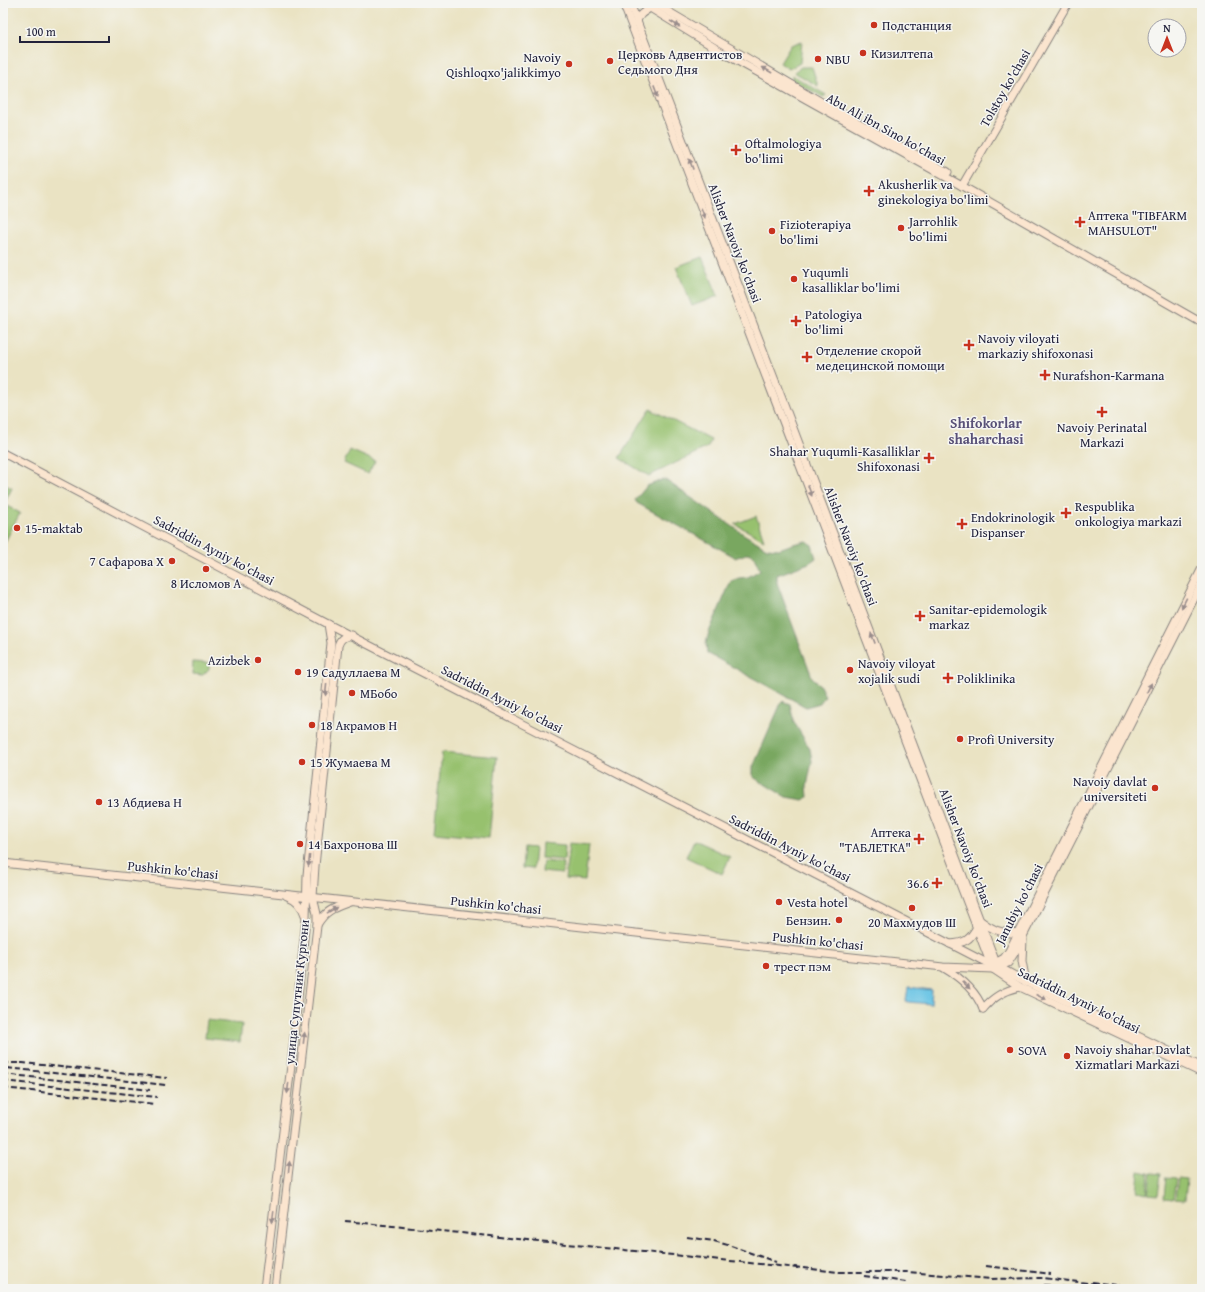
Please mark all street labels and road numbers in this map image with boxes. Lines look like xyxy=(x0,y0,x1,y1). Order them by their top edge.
street label: Tolstoy ko'chasi xyxy=(975,45,1035,130)
street label: Abu Ali ibn Sino ko'chasi xyxy=(823,88,950,170)
street label: Alisher Navoiy ko'chasi xyxy=(703,181,767,306)
street label: Alisher Navoiy ko'chasi xyxy=(819,484,883,609)
street label: Sadriddin Ayniy ko'chasi xyxy=(150,510,278,590)
street label: Sadriddin Ayniy ko'chasi xyxy=(438,660,566,738)
street label: Alisher Navoiy ko'chasi xyxy=(934,786,998,911)
street label: Sadriddin Ayniy ko'chasi xyxy=(726,809,854,887)
street label: Pushkin ko'chasi xyxy=(127,856,220,884)
street label: Janubiy ko'chasi xyxy=(990,860,1048,949)
street label: Pushkin ko'chasi xyxy=(450,891,543,919)
street label: улица Супутник Кургони xyxy=(280,918,314,1067)
street label: Pushkin ko'chasi xyxy=(772,927,865,955)
street label: Sadriddin Ayniy ko'chasi xyxy=(1014,962,1144,1038)

